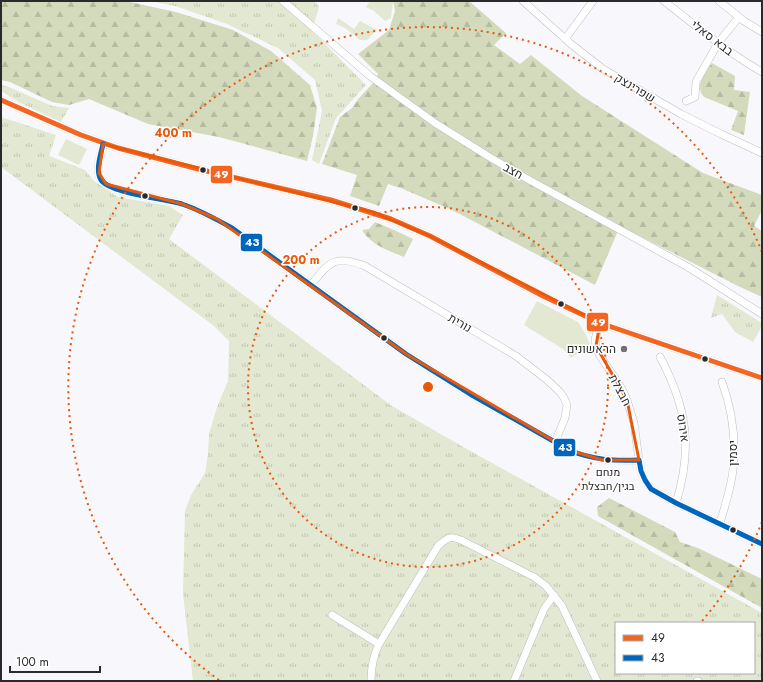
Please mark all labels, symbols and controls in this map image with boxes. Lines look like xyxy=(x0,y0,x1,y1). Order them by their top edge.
street label: בבא סאלי xyxy=(687,16,738,60)
street label: שפרינצק xyxy=(611,69,659,107)
text: 400 m xyxy=(154,124,192,142)
street label: חצב xyxy=(500,158,526,184)
unlabelled marker xyxy=(198,165,208,175)
line badge: 49 xyxy=(210,165,233,184)
text: 49 xyxy=(213,166,229,182)
unlabelled marker xyxy=(140,191,150,201)
unlabelled marker xyxy=(350,203,360,213)
line badge: 43 xyxy=(240,233,263,252)
text: 43 xyxy=(245,234,259,250)
text: 200 m xyxy=(282,251,320,269)
unlabelled marker xyxy=(556,299,566,309)
street label: נורית xyxy=(445,309,475,337)
line badge: 49 xyxy=(586,312,609,332)
text: 49 xyxy=(590,314,606,330)
unlabelled marker xyxy=(379,333,389,343)
place label: הראשונים xyxy=(567,340,616,358)
marker: הראשונים xyxy=(619,344,629,354)
unlabelled marker xyxy=(700,354,710,364)
street label: חבצלת xyxy=(604,371,636,409)
centre of rings xyxy=(421,380,435,394)
street label: אירוס xyxy=(672,413,694,444)
line badge: 43 xyxy=(553,438,576,457)
text: 43 xyxy=(558,439,572,455)
street label: יסמין xyxy=(724,440,742,466)
marker: מנחם בגין/חבצלת xyxy=(603,455,613,465)
place label: מנחם בגין/חבצלת xyxy=(581,464,635,494)
unlabelled marker xyxy=(728,525,738,535)
legend xyxy=(615,622,755,674)
text: 49 xyxy=(651,629,665,647)
scale bar xyxy=(10,648,100,674)
text: 43 xyxy=(651,649,665,667)
text: 100 m xyxy=(16,653,49,671)

